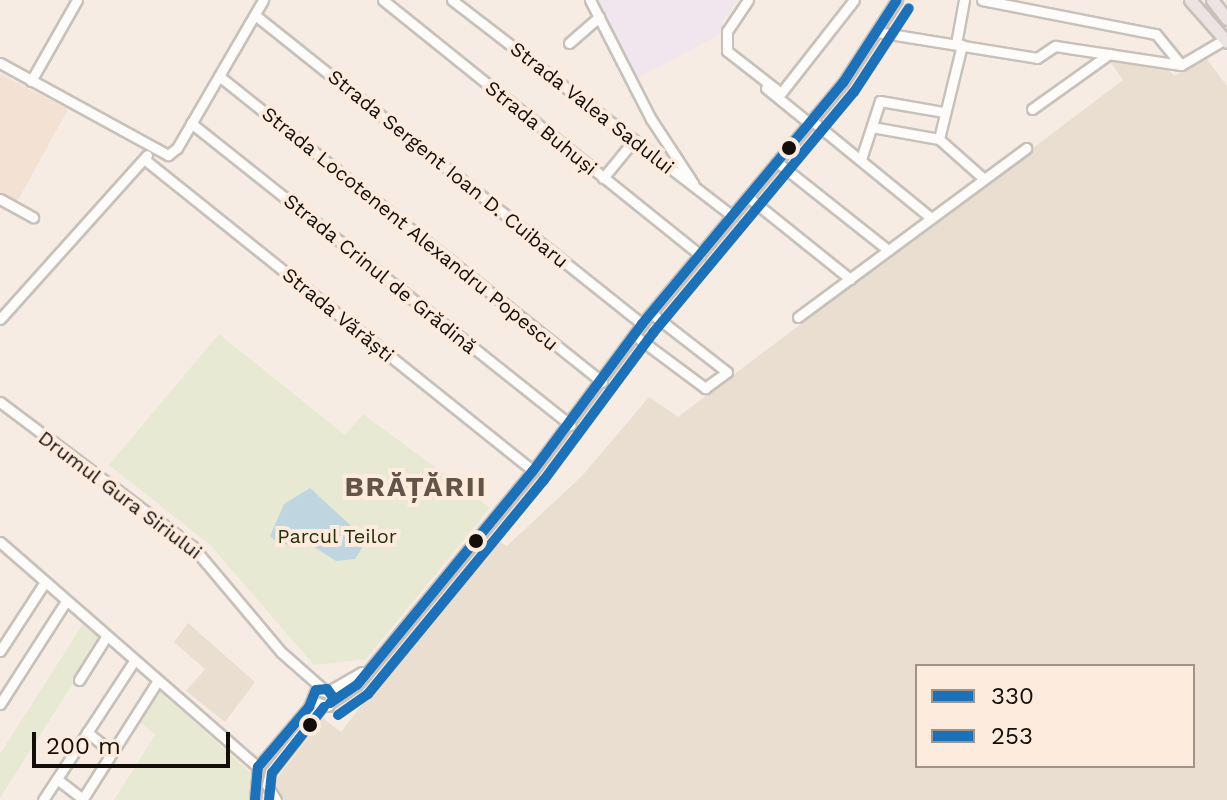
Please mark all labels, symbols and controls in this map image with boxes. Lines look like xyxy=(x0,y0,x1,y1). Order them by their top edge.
street label: Strada Valea Sadului xyxy=(505,36,679,180)
street label: Strada Sergent Ioan D. Cuibaru xyxy=(323,64,573,274)
street label: Strada Buhuși xyxy=(480,76,602,180)
street label: Strada Locotenent Alexandru Popescu xyxy=(256,101,564,357)
unlabelled marker xyxy=(781,140,797,156)
street label: Strada Crinul de Grădină xyxy=(278,189,482,359)
street label: Strada Vărăști xyxy=(277,262,399,368)
street label: Drumul Gura Siriului xyxy=(33,425,207,565)
district label: BRĂȚĂRII xyxy=(344,470,488,504)
park label: Parcul Teilor xyxy=(277,524,397,548)
unlabelled marker xyxy=(468,533,484,549)
legend xyxy=(915,664,1195,768)
text: 330 xyxy=(991,682,1034,710)
scale bar xyxy=(36,716,234,766)
unlabelled marker xyxy=(302,717,318,733)
text: 253 xyxy=(991,722,1033,750)
text: 200 m xyxy=(46,732,121,760)

